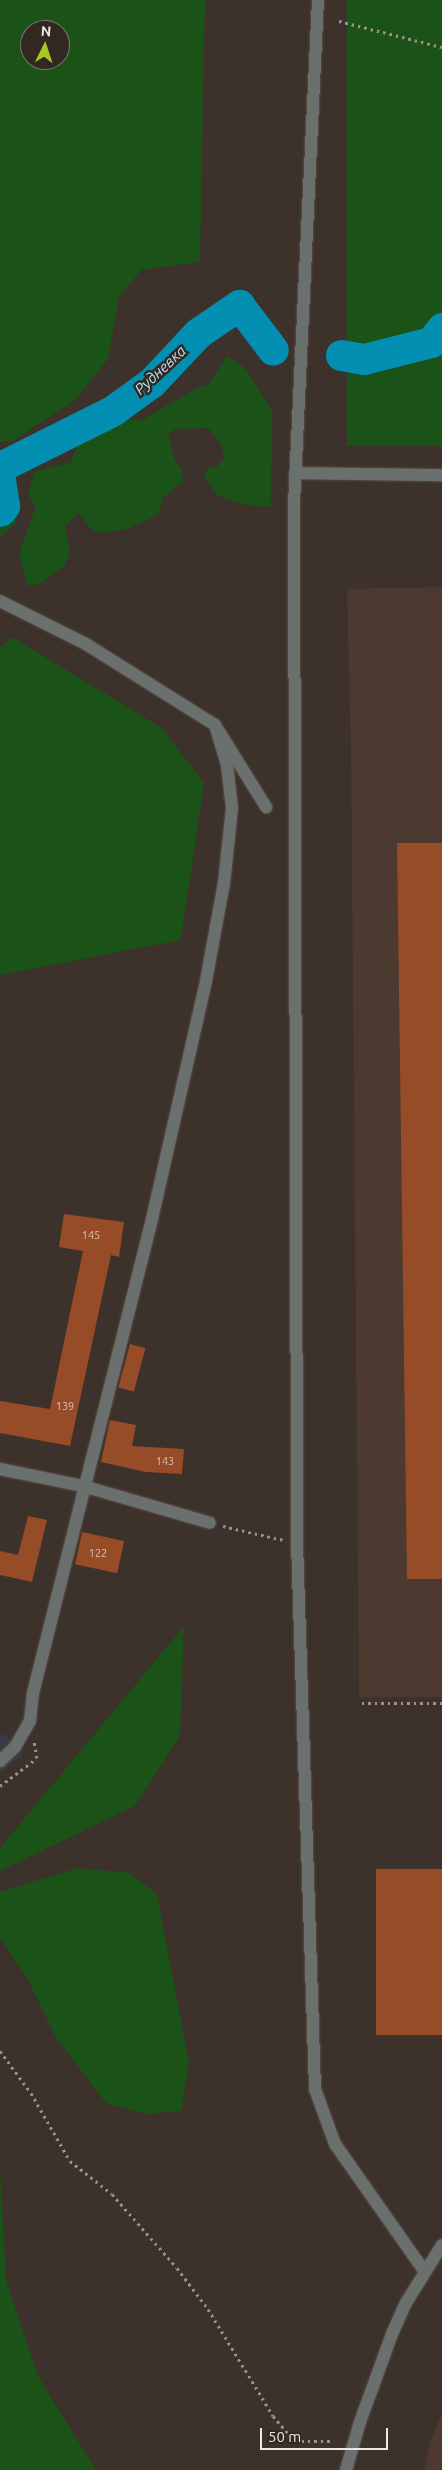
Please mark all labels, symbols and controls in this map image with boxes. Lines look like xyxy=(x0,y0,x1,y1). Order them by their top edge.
north arrow xyxy=(20,20,70,70)
text: N xyxy=(40,23,52,39)
water label: Рудневка xyxy=(131,342,189,398)
house number: 145 xyxy=(82,1228,100,1242)
house number: 139 xyxy=(56,1399,74,1413)
house number: 143 xyxy=(156,1454,174,1468)
house number: 122 xyxy=(89,1546,107,1560)
scale bar xyxy=(262,2418,390,2450)
text: 50 m xyxy=(268,2428,301,2445)

